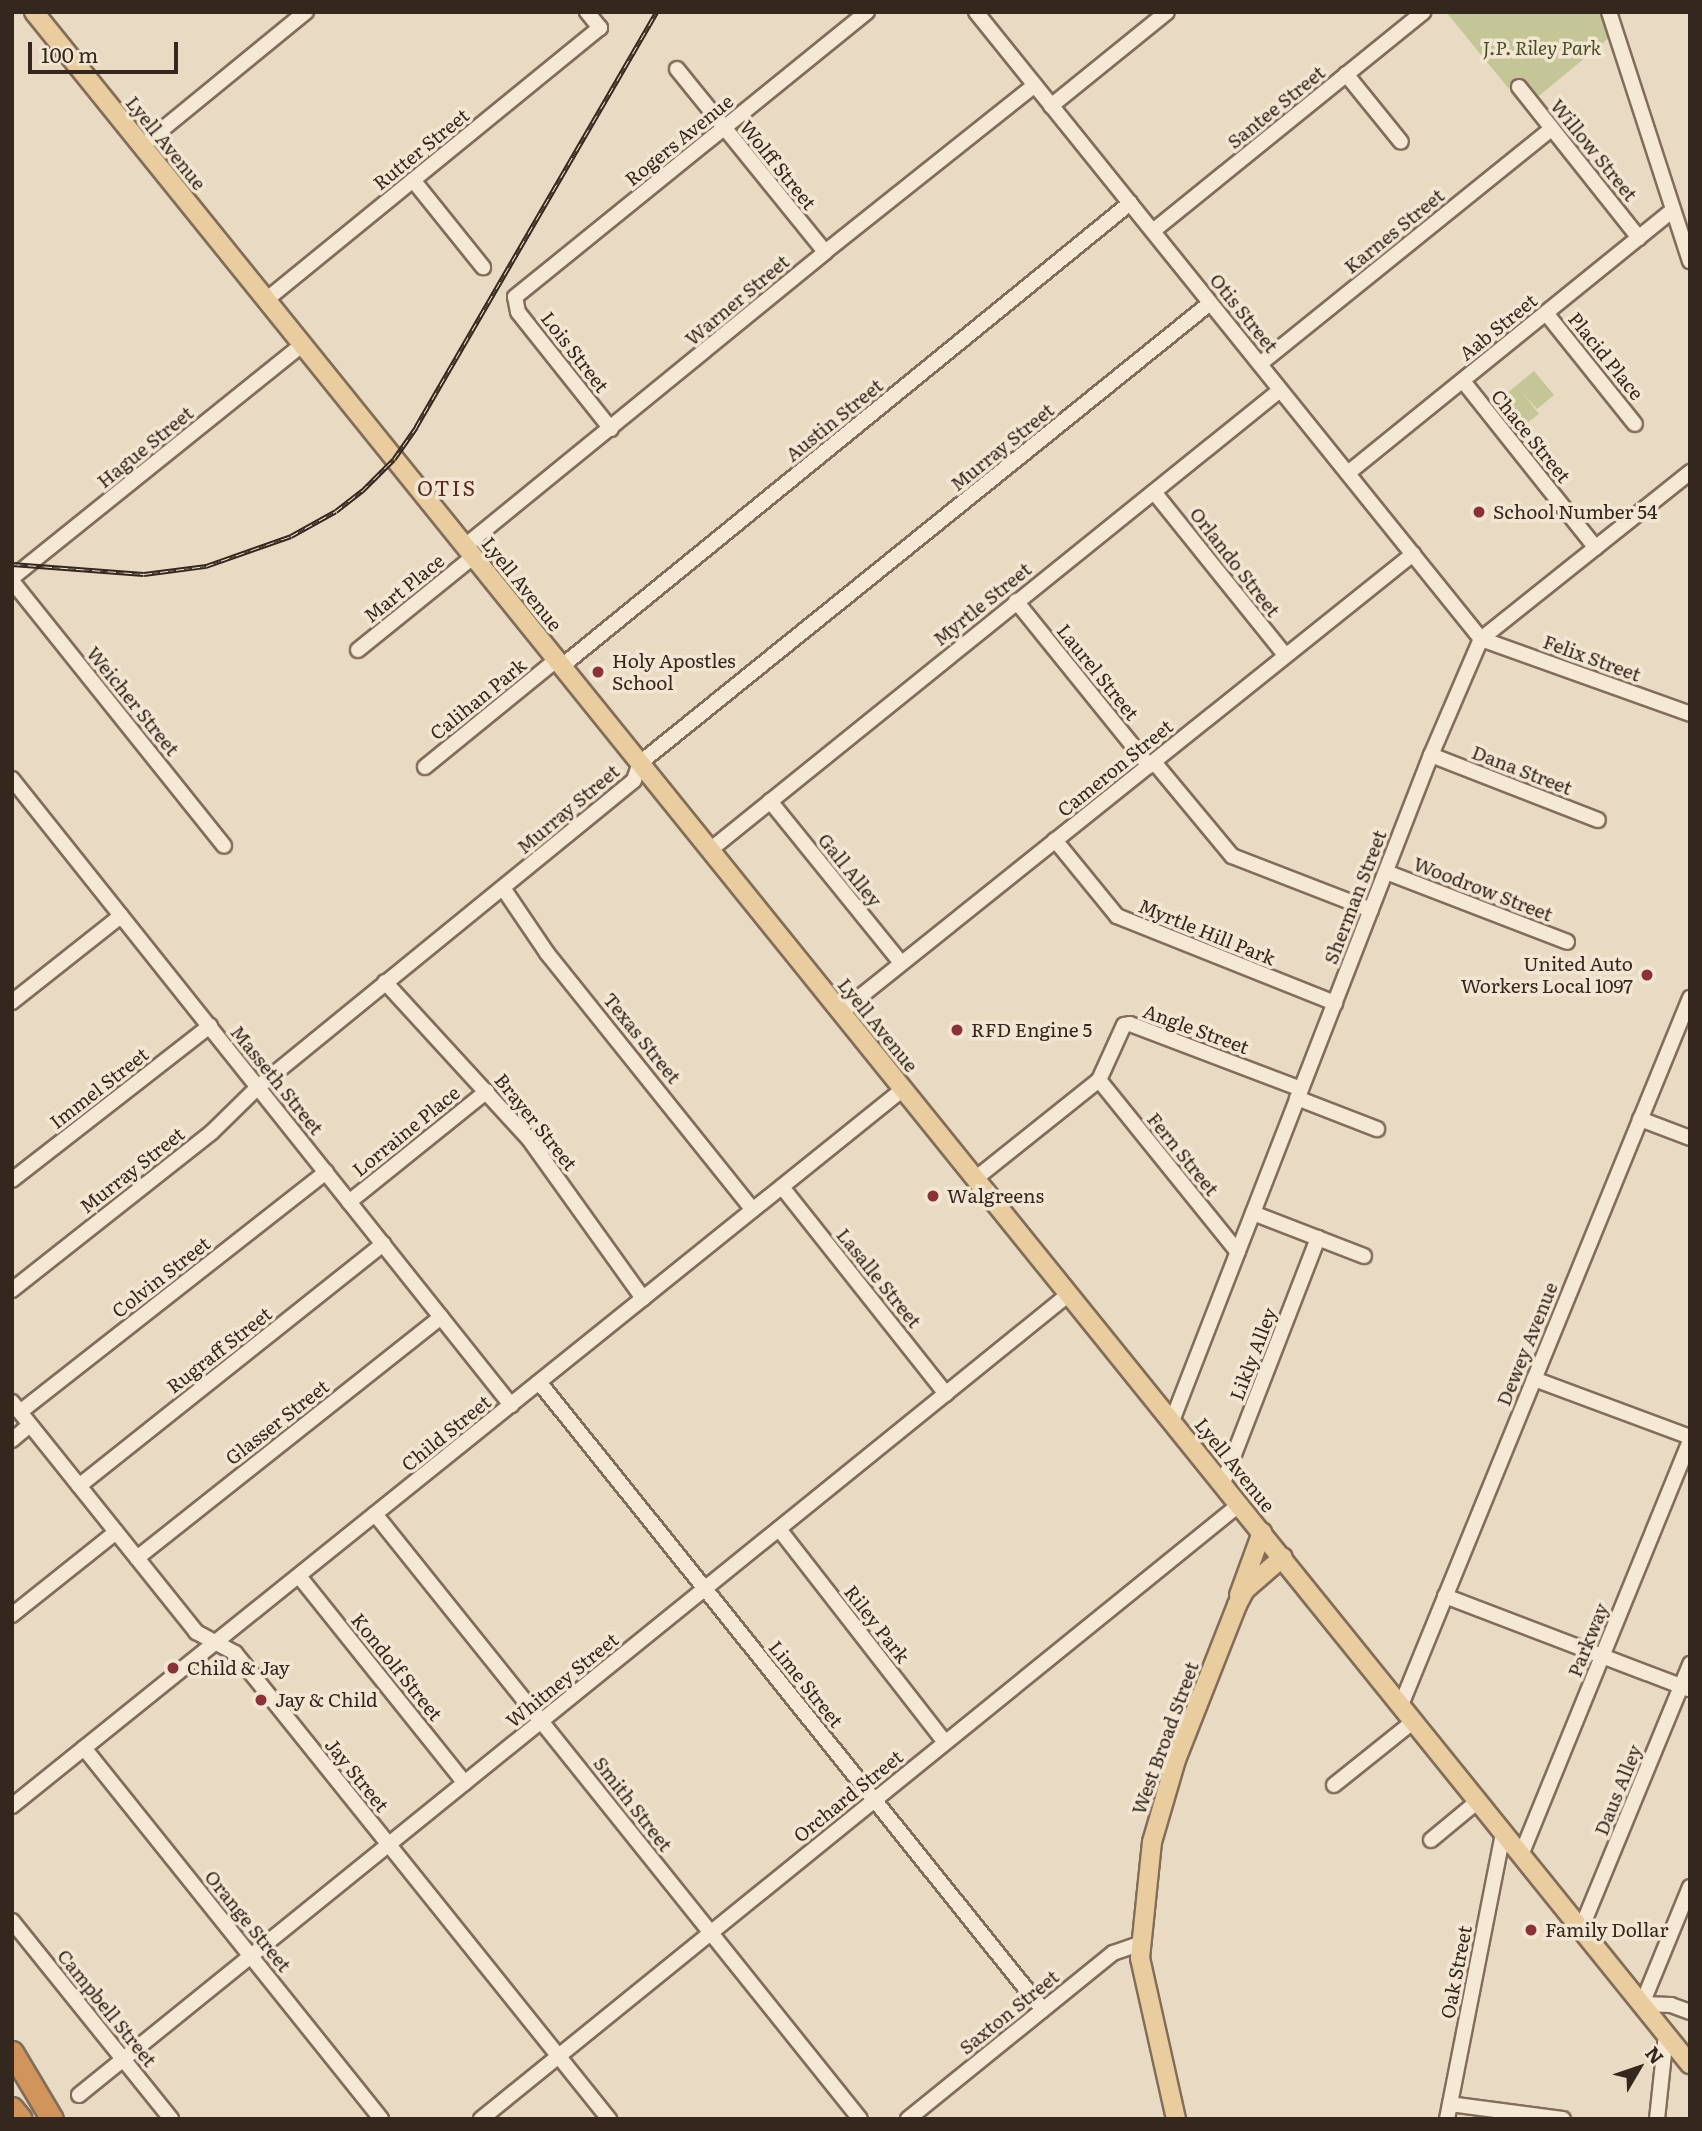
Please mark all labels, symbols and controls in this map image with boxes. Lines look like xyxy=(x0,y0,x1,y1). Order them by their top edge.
scale bar xyxy=(32,28,182,72)
park label: J.P. Riley Park xyxy=(1483,37,1601,59)
text: 100 m xyxy=(41,38,98,69)
street label: Santee Street xyxy=(1223,61,1329,153)
street label: Rogers Avenue xyxy=(620,90,738,190)
street label: Lyell Avenue xyxy=(121,91,211,195)
street label: Willow Street xyxy=(1546,94,1642,206)
street label: Rutter Street xyxy=(369,103,473,195)
street label: Wolff Street xyxy=(735,116,821,214)
street label: Karnes Street xyxy=(1339,184,1449,278)
street label: Warner Street xyxy=(680,250,794,350)
street label: Otis Street xyxy=(1205,269,1283,357)
street label: Aab Street xyxy=(1455,289,1541,365)
street label: Lois Street xyxy=(536,307,614,397)
street label: Placid Place xyxy=(1564,308,1648,404)
street label: Austin Street xyxy=(781,374,887,466)
street label: Chace Street xyxy=(1487,385,1575,487)
street label: Murray Street xyxy=(946,398,1058,496)
street label: Hague Street xyxy=(92,401,198,493)
district label: OTIS xyxy=(418,474,476,500)
place label: School Number 54 xyxy=(1493,501,1657,523)
street label: Orlando Street xyxy=(1185,503,1285,621)
marker: School Number 54 xyxy=(1471,504,1487,520)
street label: Lyell Avenue xyxy=(477,532,567,636)
street label: Mart Place xyxy=(359,549,449,627)
street label: Myrtle Street xyxy=(928,558,1036,650)
street label: Laurel Street xyxy=(1052,619,1144,725)
street label: Felix Street xyxy=(1540,630,1644,686)
street label: Weicher Street xyxy=(82,642,184,760)
place label: Holy Apostles School xyxy=(612,650,736,694)
street label: Calihan Park xyxy=(425,653,531,745)
marker: Holy Apostles School xyxy=(590,664,606,680)
street label: Cameron Street xyxy=(1053,715,1177,821)
street label: Dana Street xyxy=(1469,740,1575,800)
street label: Murray Street xyxy=(512,760,624,858)
street label: Sherman Street xyxy=(1319,827,1391,967)
street label: Gall Alley xyxy=(813,829,887,911)
street label: Woodrow Street xyxy=(1410,852,1556,926)
street label: Myrtle Hill Park xyxy=(1135,894,1279,970)
place label: United Auto Workers Local 1097 xyxy=(1461,953,1633,997)
marker: United Auto Workers Local 1097 xyxy=(1639,967,1655,983)
street label: Lyell Avenue xyxy=(833,973,923,1077)
street label: Texas Street xyxy=(598,988,686,1088)
street label: Angle Street xyxy=(1140,999,1252,1059)
place label: RFD Engine 5 xyxy=(971,1019,1092,1041)
street label: Masseth Street xyxy=(226,1021,328,1139)
marker: RFD Engine 5 xyxy=(949,1022,965,1038)
street label: Immel Street xyxy=(45,1043,153,1133)
street label: Brayer Street xyxy=(490,1069,582,1175)
street label: Lorraine Place xyxy=(348,1081,464,1181)
street label: Fern Street xyxy=(1143,1108,1223,1200)
street label: Murray Street xyxy=(75,1122,189,1218)
place label: Walgreens xyxy=(947,1185,1044,1207)
marker: Walgreens xyxy=(925,1188,941,1204)
street label: Lasalle Street xyxy=(832,1224,926,1332)
street label: Colvin Street xyxy=(107,1232,215,1322)
street label: Dewey Avenue xyxy=(1492,1279,1562,1409)
street label: Rugraff Street xyxy=(162,1302,276,1398)
street label: Likly Alley xyxy=(1225,1304,1281,1404)
street label: Glasser Street xyxy=(221,1375,333,1469)
street label: Child Street xyxy=(397,1390,495,1476)
street label: Lyell Avenue xyxy=(1190,1413,1280,1517)
street label: Riley Park xyxy=(840,1581,914,1667)
street label: Parkway xyxy=(1563,1600,1613,1680)
street label: Kondolf Street xyxy=(347,1609,447,1725)
street label: Whitney Street xyxy=(501,1628,623,1732)
street label: Lime Street xyxy=(764,1636,848,1732)
place label: Child & Jay xyxy=(187,1657,290,1679)
street label: West Broad Street xyxy=(1127,1659,1203,1817)
marker: Child & Jay xyxy=(165,1660,181,1676)
place label: Jay & Child xyxy=(275,1689,378,1711)
marker: Jay & Child xyxy=(253,1692,269,1708)
street label: Jay Street xyxy=(320,1734,394,1816)
street label: Daus Alley xyxy=(1589,1741,1647,1839)
street label: Orchard Street xyxy=(789,1745,907,1847)
street label: Smith Street xyxy=(589,1752,677,1856)
street label: Orange Street xyxy=(200,1866,296,1976)
place label: Family Dollar xyxy=(1545,1919,1668,1941)
marker: Family Dollar xyxy=(1523,1922,1539,1938)
street label: Oak Street xyxy=(1436,1923,1476,2021)
street label: Campbell Street xyxy=(53,1945,161,2071)
street label: Saxton Street xyxy=(955,1965,1063,2059)
north arrow xyxy=(1604,2033,1674,2103)
text: N xyxy=(1639,2040,1671,2070)

